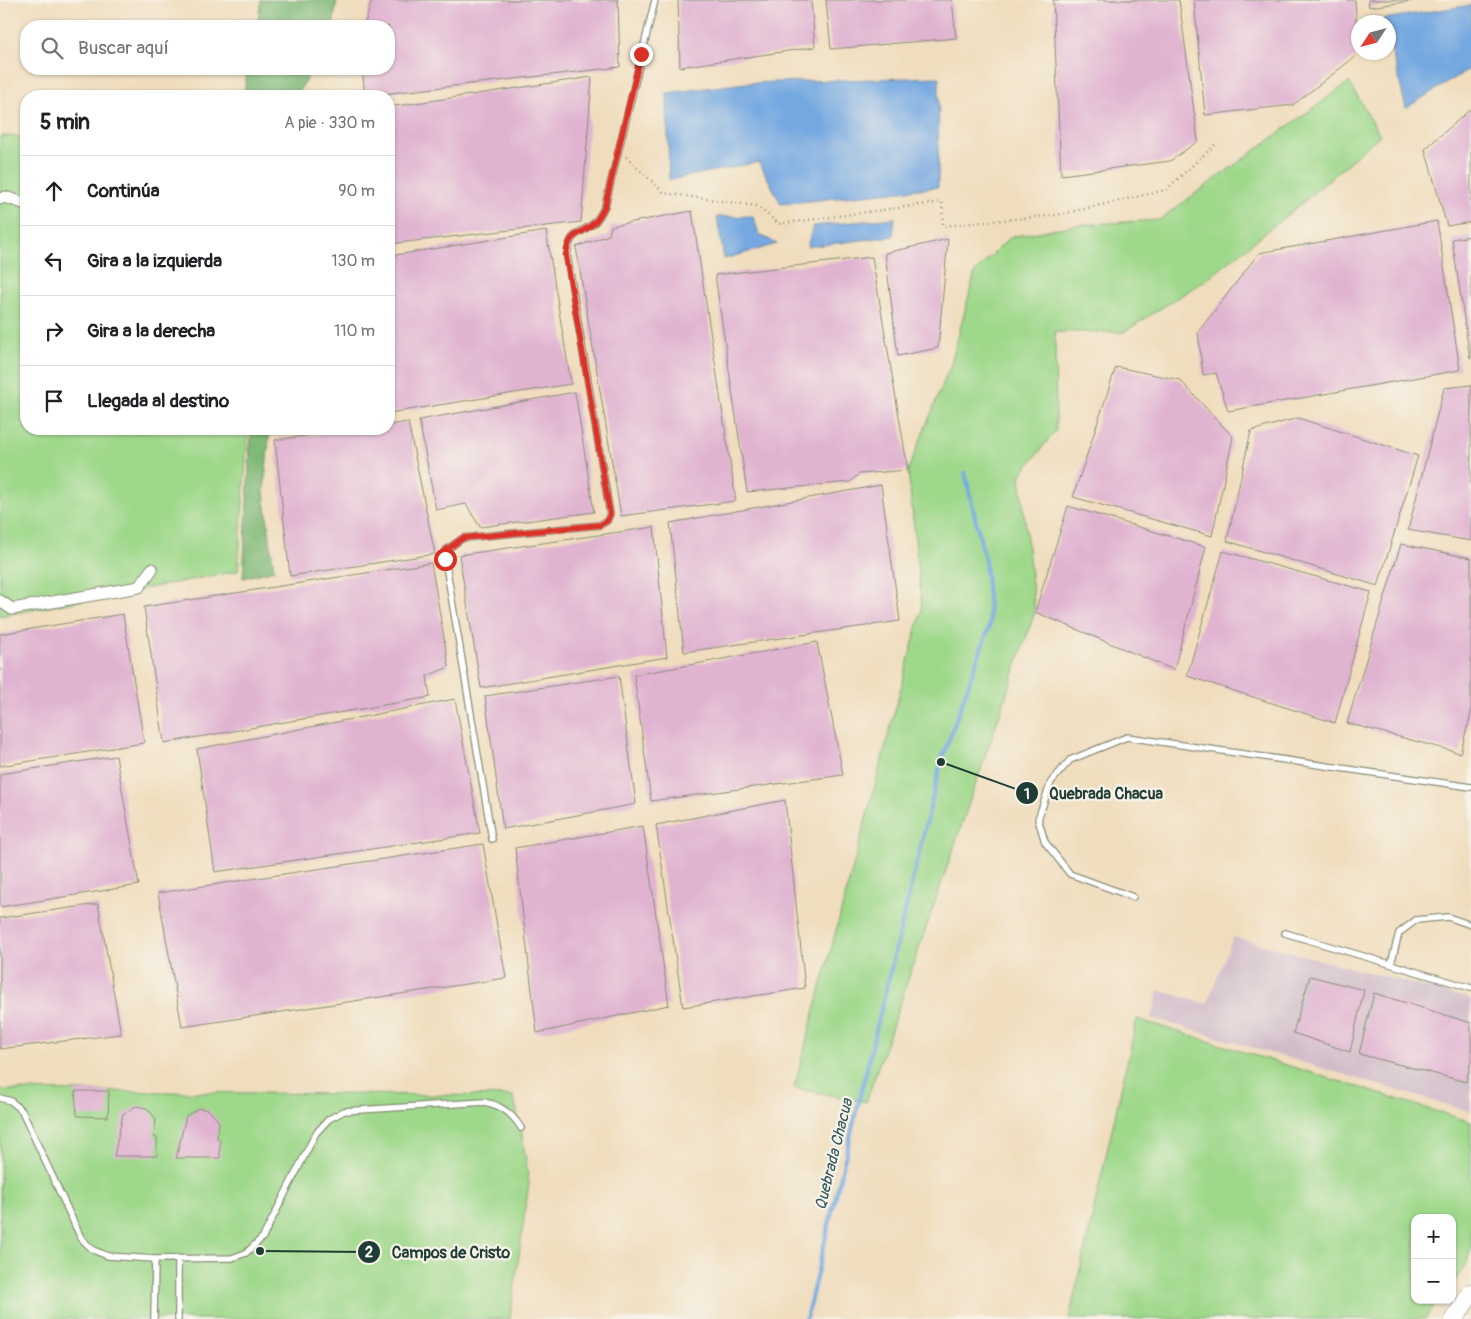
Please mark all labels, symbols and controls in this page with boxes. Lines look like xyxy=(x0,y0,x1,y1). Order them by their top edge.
north arrow xyxy=(1351,15,1396,60)
search box xyxy=(20,20,395,75)
icon: search xyxy=(38,34,66,62)
text: Buscar aquí xyxy=(78,36,169,60)
route end xyxy=(630,43,653,66)
text: 5 min xyxy=(40,109,90,136)
text: A pie · 330 m xyxy=(284,113,375,133)
icon: ahead xyxy=(40,177,68,205)
text: Continúa xyxy=(87,179,160,203)
text: 90 m xyxy=(338,181,375,201)
icon: left xyxy=(40,247,68,275)
text: Gira a la izquierda xyxy=(87,249,222,273)
text: 130 m xyxy=(331,251,375,271)
icon: right xyxy=(40,317,68,345)
text: Gira a la derecha xyxy=(87,319,215,343)
text: 110 m xyxy=(334,321,375,341)
icon: arrive xyxy=(40,387,68,415)
text: Llegada al destino xyxy=(87,389,229,413)
route start xyxy=(434,548,457,571)
callout: Quebrada Chacua xyxy=(1015,778,1173,809)
text: Quebrada Chacua xyxy=(1049,784,1164,804)
text: 1 xyxy=(1024,785,1030,804)
water label: Quebrada Chacua xyxy=(810,1095,858,1212)
map controls xyxy=(1411,1214,1456,1304)
button: + xyxy=(1411,1214,1456,1259)
callout: Campos de Cristo xyxy=(357,1237,520,1268)
text: 2 xyxy=(365,1243,373,1262)
text: Campos de Cristo xyxy=(392,1243,511,1263)
button: − xyxy=(1411,1259,1456,1304)

